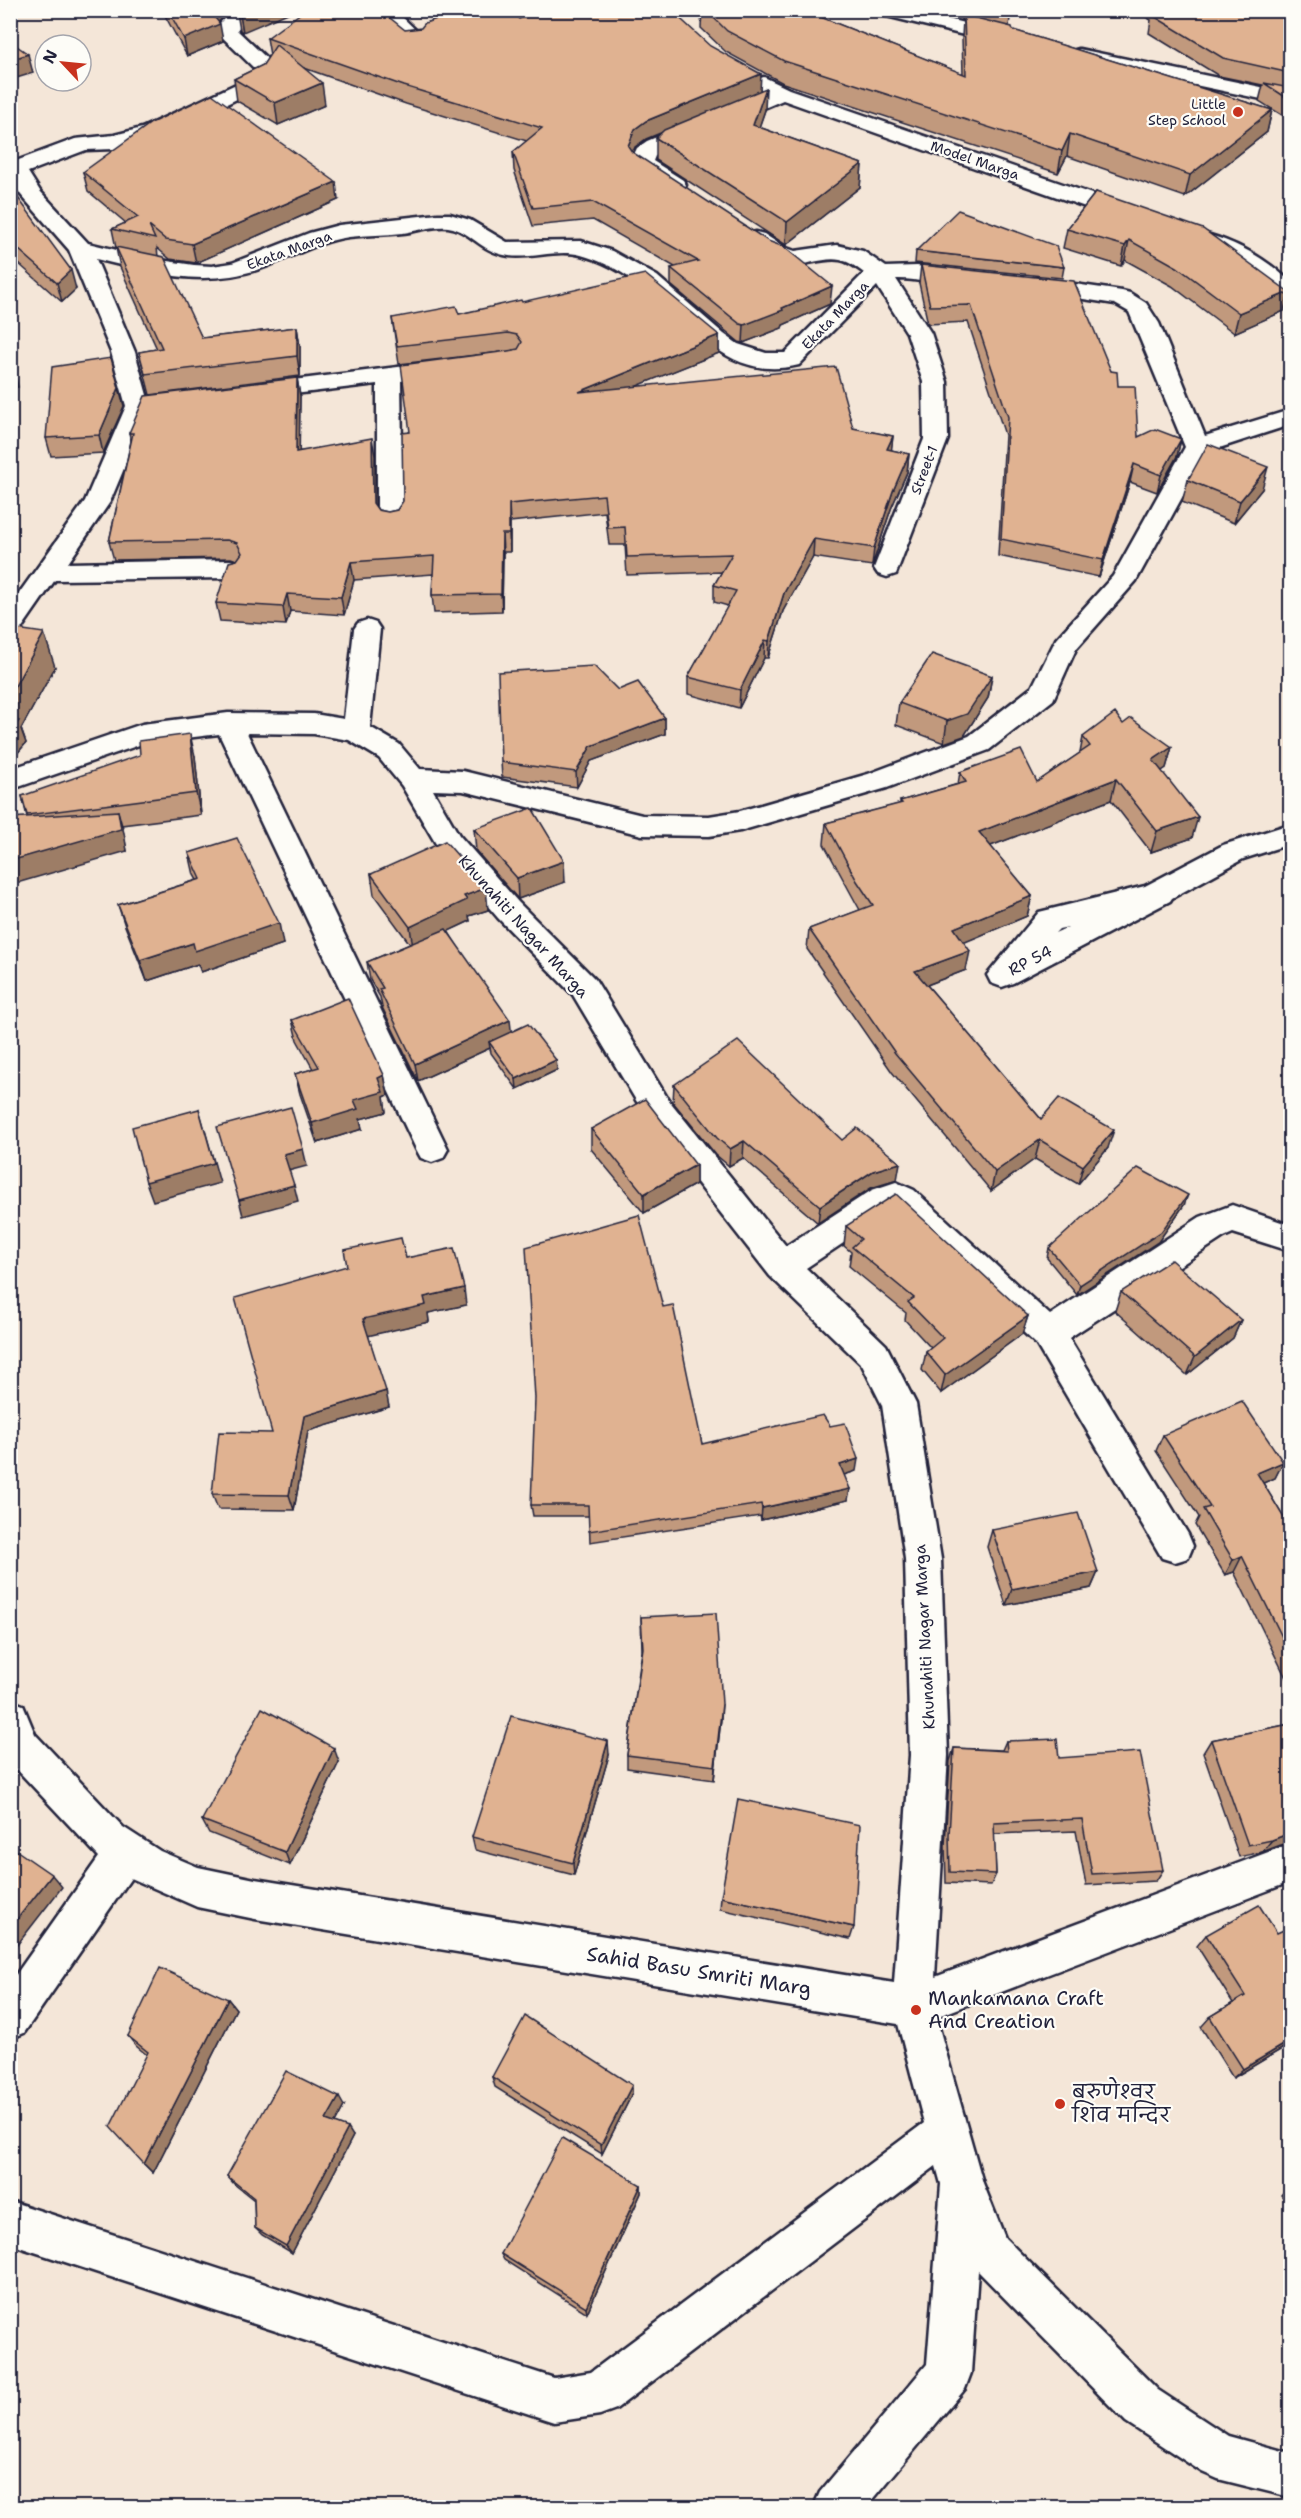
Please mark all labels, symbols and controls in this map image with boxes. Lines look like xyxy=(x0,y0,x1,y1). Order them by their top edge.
north arrow xyxy=(33,33,93,93)
text: N xyxy=(38,46,62,67)
place label: Little Step School xyxy=(1148,95,1227,129)
marker: Little Step School xyxy=(1231,105,1245,119)
street label: Model Marga xyxy=(928,136,1022,184)
street label: Ekata Marga xyxy=(244,226,334,274)
street label: Ekata Marga xyxy=(798,277,873,353)
street label: Street-1 xyxy=(907,443,941,497)
street label: Khunahiti Nagar Marga xyxy=(454,850,593,1002)
street label: RP 54 xyxy=(1005,941,1056,980)
street label: Khunahiti Nagar Marga xyxy=(909,1544,940,1730)
street label: Sahid Basu Smriti Marg xyxy=(585,1940,813,2002)
place label: Mankamana Craft And Creation xyxy=(928,1985,1104,2034)
marker: Mankamana Craft And Creation xyxy=(909,2003,923,2017)
place label: बरुणेश्वर शिव मन्दिर xyxy=(1071,2077,1171,2128)
marker: बरुणेश्वर शिव मन्दिर xyxy=(1053,2097,1067,2111)

